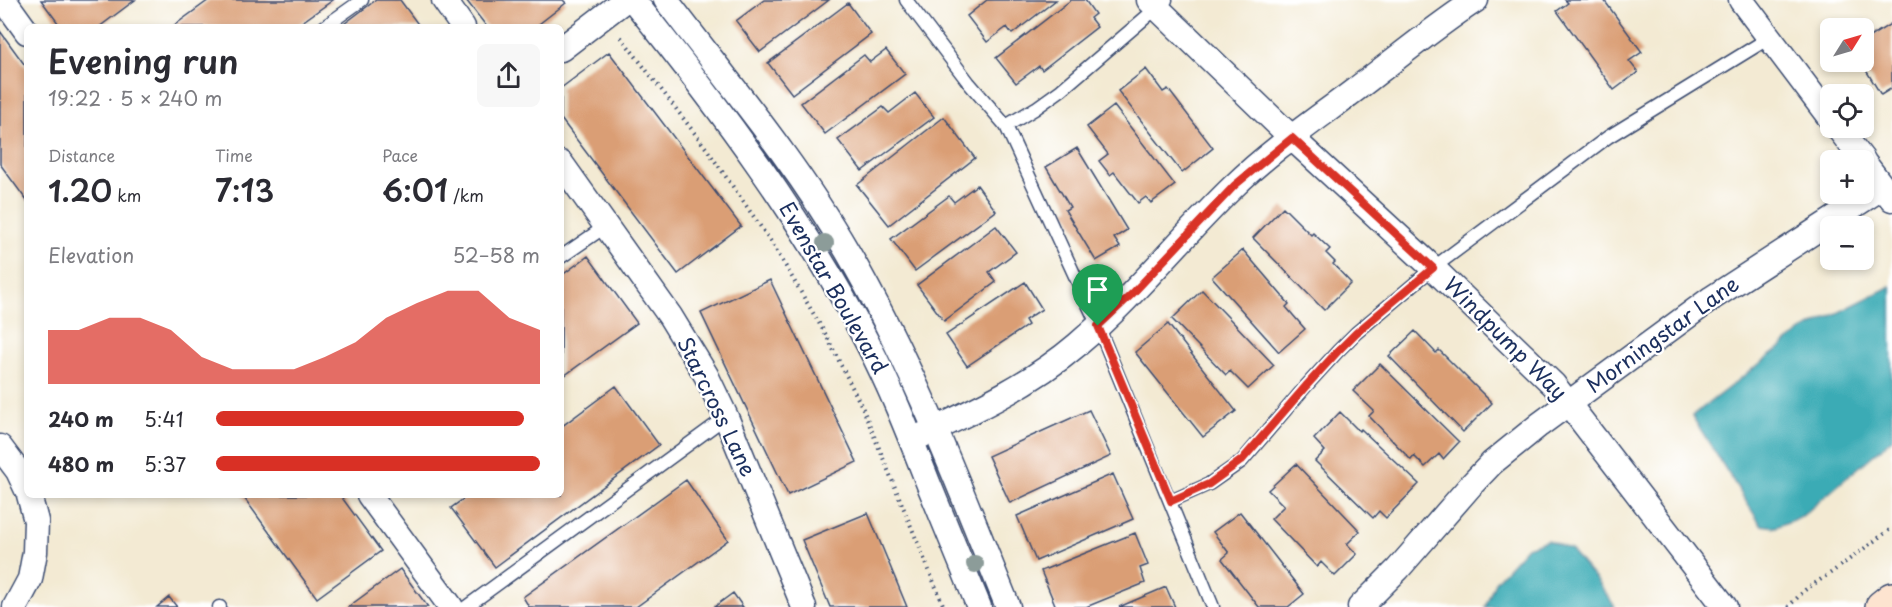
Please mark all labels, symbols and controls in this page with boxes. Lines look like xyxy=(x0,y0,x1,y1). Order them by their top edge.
north arrow xyxy=(1820,18,1874,72)
map controls xyxy=(1820,18,1874,270)
text: Evening run xyxy=(48,35,239,85)
button: share xyxy=(477,44,540,107)
text: 19:22 · 5 × 240 m xyxy=(48,83,223,113)
button: locate xyxy=(1820,84,1874,138)
text: Distance xyxy=(48,143,115,167)
text: Time xyxy=(215,143,253,167)
text: Pace xyxy=(382,143,418,167)
button: + xyxy=(1820,150,1874,204)
text: 1.20 xyxy=(48,167,112,212)
text: 7:13 xyxy=(215,167,274,212)
text: 6:01 xyxy=(382,167,448,212)
text: km xyxy=(112,183,141,207)
text: /km xyxy=(448,183,484,207)
street label: Evenstar Boulevard xyxy=(772,195,897,379)
button: − xyxy=(1820,216,1874,270)
text: Elevation xyxy=(48,240,134,270)
text: 52–58 m xyxy=(453,240,540,270)
pin xyxy=(1072,264,1123,326)
street label: Morningstar Lane xyxy=(1579,267,1745,400)
street label: Windpump Way xyxy=(1437,268,1576,407)
icon: arrive xyxy=(1081,273,1114,306)
street label: Starcross Lane xyxy=(670,331,765,481)
text: 240 m xyxy=(48,404,114,434)
text: 5:41 xyxy=(144,404,184,434)
text: 480 m xyxy=(48,449,114,479)
text: 5:37 xyxy=(144,449,186,479)

